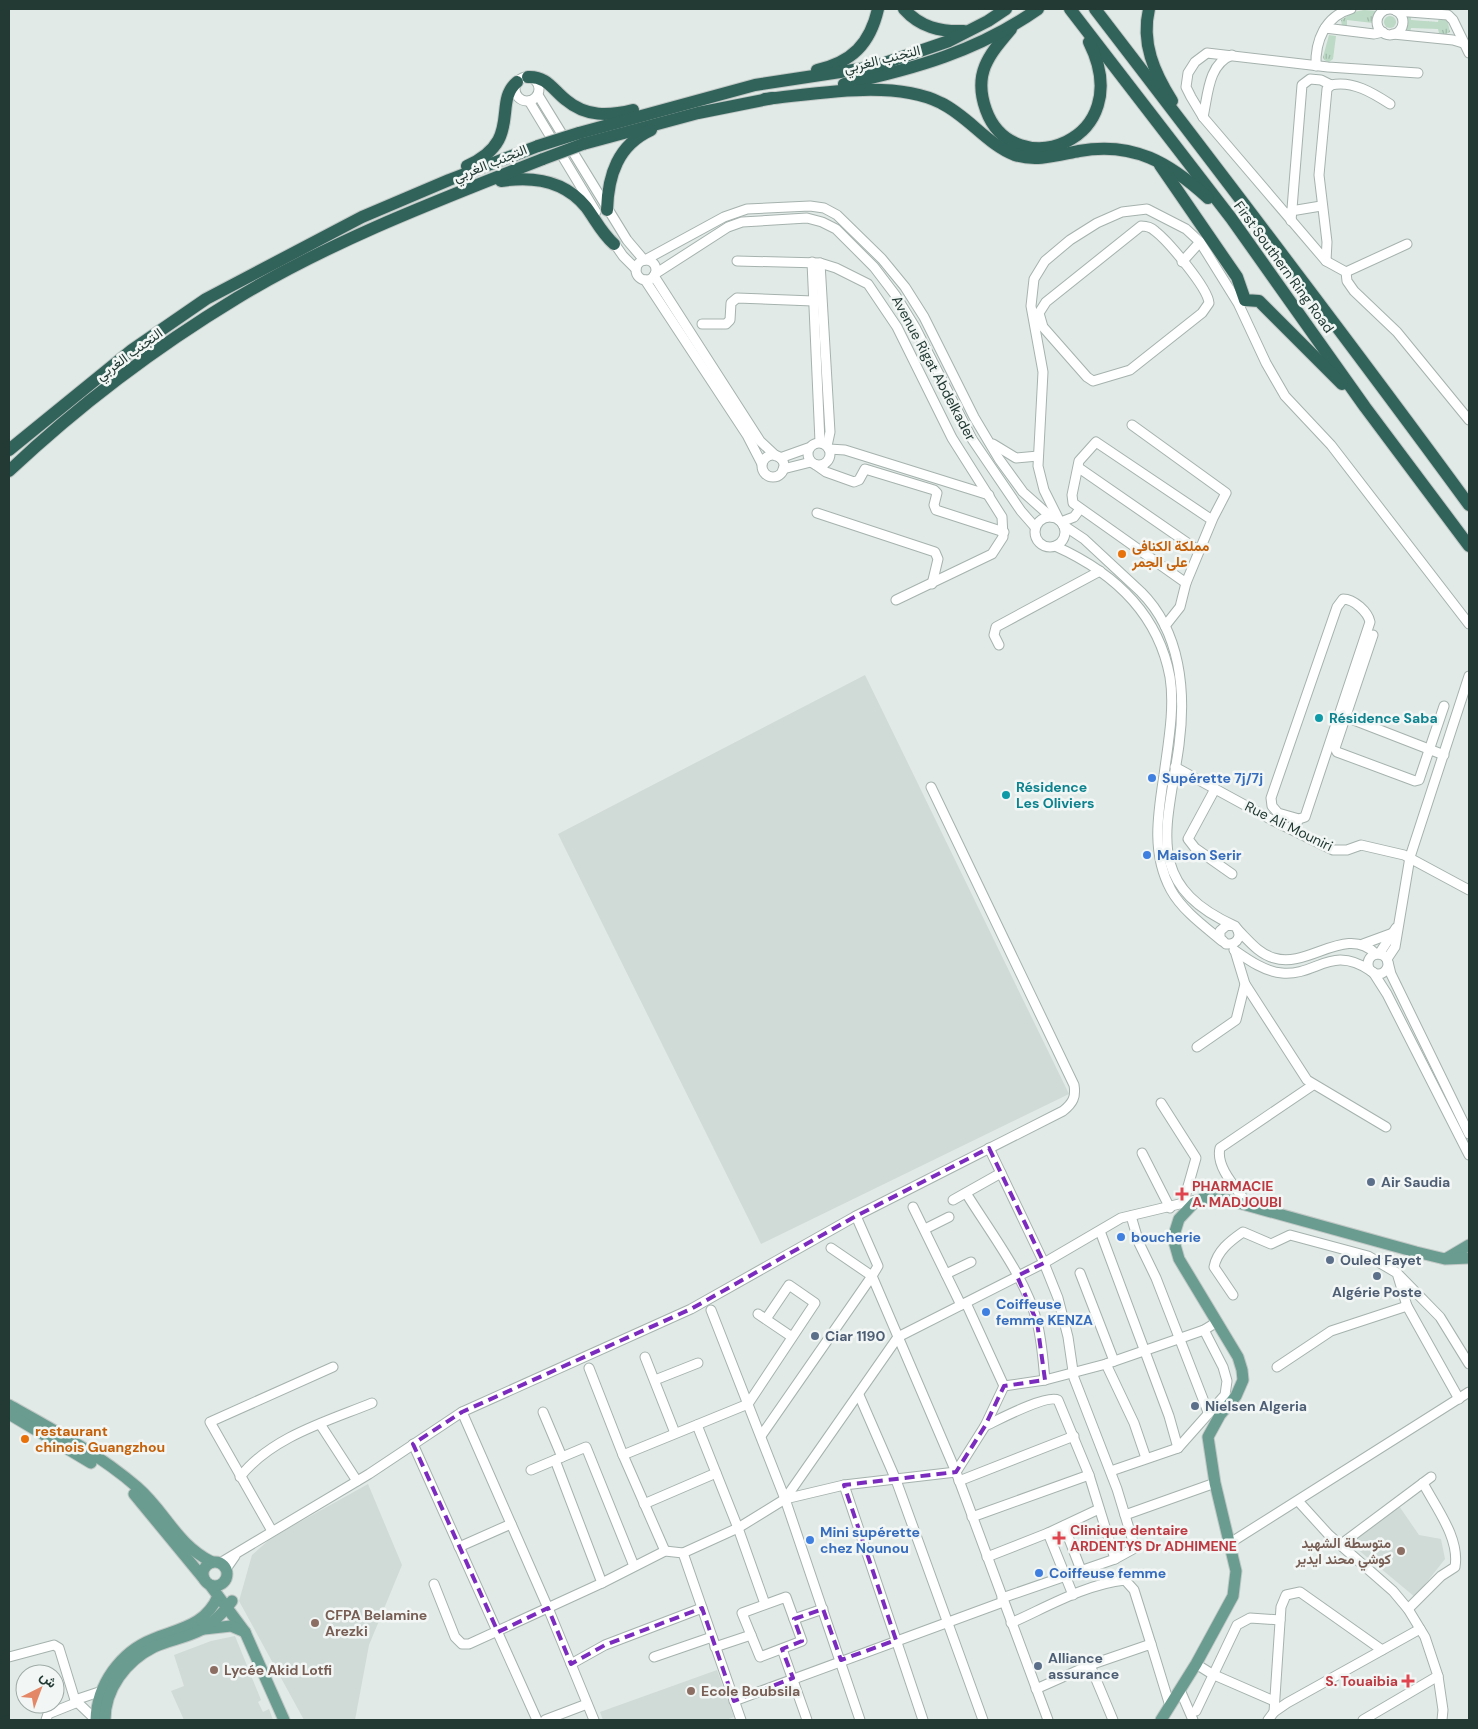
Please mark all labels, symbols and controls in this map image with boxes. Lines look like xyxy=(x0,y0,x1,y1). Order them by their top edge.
street label: التجنب الغربي xyxy=(842,41,923,80)
street label: التجنب الغربي xyxy=(450,140,531,189)
street label: First Southern Ring Road xyxy=(1230,198,1338,336)
street label: Avenue Rigat Abdelkader xyxy=(888,292,980,444)
street label: التجنب الغربي xyxy=(92,324,168,387)
place label: مملكة الكنافى على الجمر xyxy=(1131,537,1210,571)
marker: مملكة الكنافى على الجمر xyxy=(1116,548,1128,560)
place label: Résidence Saba xyxy=(1329,709,1438,727)
marker: Résidence Saba xyxy=(1313,712,1325,724)
place label: Supérette 7j/7j xyxy=(1162,769,1263,787)
marker: Supérette 7j/7j xyxy=(1146,772,1158,784)
place label: Résidence Les Oliviers xyxy=(1016,778,1095,812)
marker: Résidence Les Oliviers xyxy=(1000,789,1012,801)
street label: Rue Ali Mouniri xyxy=(1242,797,1336,855)
place label: Maison Serir xyxy=(1157,846,1242,864)
marker: Maison Serir xyxy=(1141,849,1153,861)
place label: Air Saudia xyxy=(1381,1173,1450,1191)
marker: Air Saudia xyxy=(1365,1176,1377,1188)
place label: PHARMACIE A. MADJOUBI xyxy=(1192,1177,1282,1211)
marker: PHARMACIE A. MADJOUBI xyxy=(1176,1188,1188,1200)
place label: boucherie xyxy=(1131,1228,1201,1246)
marker: boucherie xyxy=(1115,1231,1127,1243)
place label: Ouled Fayet xyxy=(1340,1251,1422,1269)
marker: Ouled Fayet xyxy=(1324,1254,1336,1266)
marker: Algérie Poste xyxy=(1371,1270,1383,1282)
place label: Algérie Poste xyxy=(1332,1283,1422,1301)
place label: Coiffeuse femme KENZA xyxy=(996,1295,1093,1329)
marker: Coiffeuse femme KENZA xyxy=(980,1306,992,1318)
place label: Ciar 1190 xyxy=(825,1327,885,1345)
marker: Ciar 1190 xyxy=(809,1330,821,1342)
place label: Nielsen Algeria xyxy=(1205,1397,1307,1415)
marker: Nielsen Algeria xyxy=(1189,1400,1201,1412)
place label: restaurant chinois Guangzhou xyxy=(35,1422,165,1456)
marker: restaurant chinois Guangzhou xyxy=(19,1433,31,1445)
place label: Clinique dentaire ARDENTYS Dr ADHIMENE xyxy=(1070,1521,1237,1555)
place label: Mini supérette chez Nounou xyxy=(820,1523,920,1557)
marker: Clinique dentaire ARDENTYS Dr ADHIMENE xyxy=(1052,1531,1066,1545)
marker: Mini supérette chez Nounou xyxy=(804,1534,816,1546)
place label: متوسطة الشهيد كوشي محند ايدير xyxy=(1295,1534,1391,1571)
marker: متوسطة الشهيد كوشي محند ايدير xyxy=(1395,1545,1407,1557)
place label: Coiffeuse femme xyxy=(1049,1564,1166,1582)
marker: Coiffeuse femme xyxy=(1033,1567,1045,1579)
place label: CFPA Belamine Arezki xyxy=(325,1606,427,1640)
marker: CFPA Belamine Arezki xyxy=(309,1617,321,1629)
place label: Alliance assurance xyxy=(1048,1649,1119,1683)
marker: Alliance assurance xyxy=(1032,1660,1044,1672)
place label: Lycée Akid Lotfi xyxy=(224,1661,332,1679)
north arrow xyxy=(15,1664,65,1714)
marker: Lycée Akid Lotfi xyxy=(208,1664,220,1676)
text: ش xyxy=(36,1667,61,1692)
place label: S. Touaibia xyxy=(1325,1672,1398,1690)
marker: S. Touaibia xyxy=(1402,1675,1414,1687)
place label: Ecole Boubsila xyxy=(701,1682,800,1700)
marker: Ecole Boubsila xyxy=(685,1685,697,1697)

